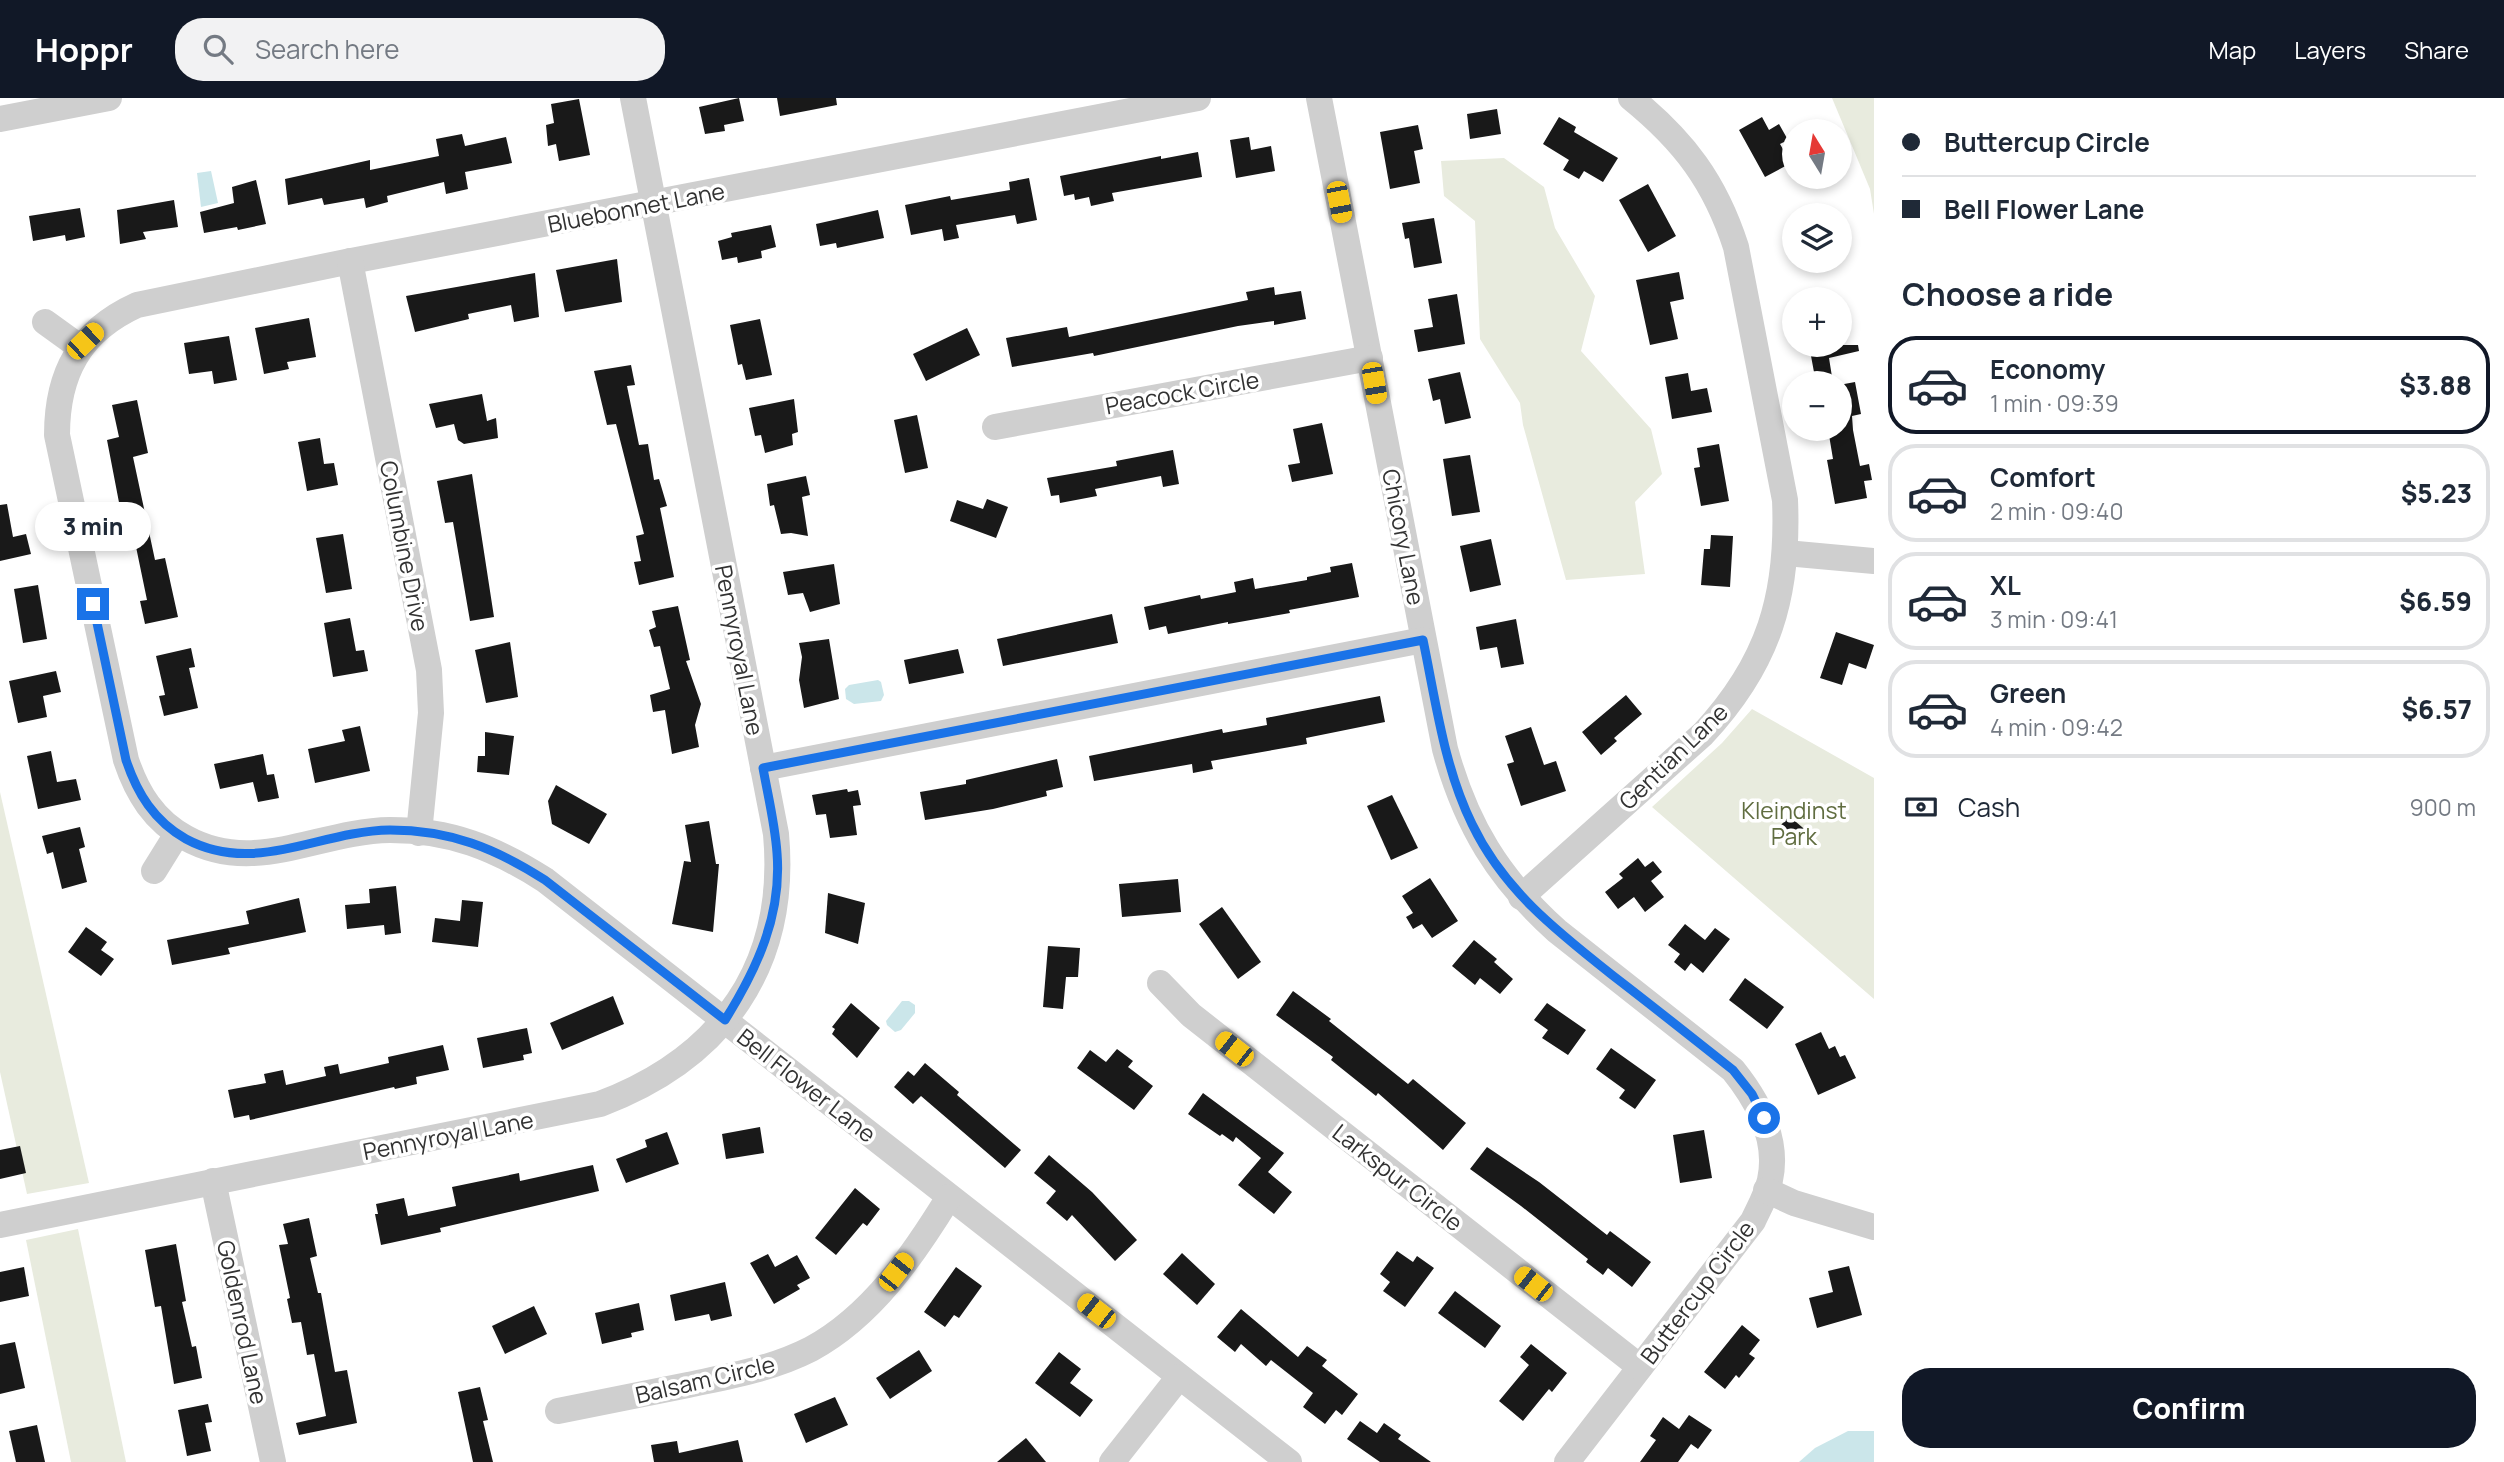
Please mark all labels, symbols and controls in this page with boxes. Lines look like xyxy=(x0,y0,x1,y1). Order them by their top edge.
search box xyxy=(175,18,665,81)
text: Hoppr xyxy=(35,27,133,72)
icon: search xyxy=(199,30,237,68)
text: Search here xyxy=(255,31,400,67)
text: Map xyxy=(2209,33,2256,66)
text: Layers xyxy=(2294,33,2366,66)
text: Share xyxy=(2404,33,2469,66)
north arrow xyxy=(1782,119,1852,189)
map controls xyxy=(1782,119,1852,441)
text: Buttercup Circle xyxy=(1944,124,2150,160)
street label: Bluebonnet Lane xyxy=(545,174,727,240)
car xyxy=(1325,179,1354,225)
text: Bell Flower Lane xyxy=(1944,191,2144,227)
button: layers xyxy=(1782,203,1852,273)
text: Choose a ride xyxy=(1902,272,2113,316)
button: + xyxy=(1782,287,1852,357)
car xyxy=(63,319,108,363)
text: Economy xyxy=(1990,351,2105,387)
icon: car xyxy=(1906,354,1969,417)
car xyxy=(1361,360,1388,406)
street label: Peacock Circle xyxy=(1103,363,1261,421)
text: $3.88 xyxy=(2399,367,2472,403)
button: − xyxy=(1782,371,1852,441)
text: 1 min · 09:39 xyxy=(1990,387,2119,419)
street label: Columbine Drive xyxy=(373,458,437,634)
text: Comfort xyxy=(1990,459,2096,495)
icon: car xyxy=(1906,462,1969,525)
street label: Chicory Lane xyxy=(1375,466,1433,608)
text: $5.23 xyxy=(2401,475,2472,511)
text: 2 min · 09:40 xyxy=(1990,495,2123,527)
callout: 3 min xyxy=(35,503,151,552)
text: 3 min xyxy=(63,510,123,542)
street label: Pennyroyal Lane xyxy=(708,562,772,738)
text: XL xyxy=(1990,567,2021,603)
icon: car xyxy=(1906,570,1969,633)
text: $6.59 xyxy=(2399,583,2472,619)
route end xyxy=(77,588,109,620)
text: 3 min · 09:41 xyxy=(1990,603,2118,635)
text: Green xyxy=(1990,675,2066,711)
icon: car xyxy=(1906,678,1969,741)
text: $6.57 xyxy=(2401,691,2472,727)
street label: Gentian Lane xyxy=(1611,696,1735,816)
text: 4 min · 09:42 xyxy=(1990,711,2123,743)
icon: cash xyxy=(1902,788,1940,826)
text: Cash xyxy=(1958,789,2020,825)
text: 900 m xyxy=(2410,791,2476,823)
park label: Kleindinst Park xyxy=(1741,794,1847,852)
street label: Bell Flower Lane xyxy=(731,1021,883,1149)
car xyxy=(1211,1028,1258,1070)
route start xyxy=(1748,1102,1780,1134)
street label: Pennyroyal Lane xyxy=(360,1103,536,1167)
street label: Larkspur Circle xyxy=(1326,1116,1470,1238)
street label: Buttercup Circle xyxy=(1632,1214,1762,1370)
street label: Goldenrod Lane xyxy=(210,1237,276,1407)
car xyxy=(875,1249,918,1295)
car xyxy=(1510,1263,1557,1305)
car xyxy=(1073,1290,1120,1332)
street label: Balsam Circle xyxy=(632,1347,778,1411)
button: Confirm xyxy=(1902,1368,2476,1448)

